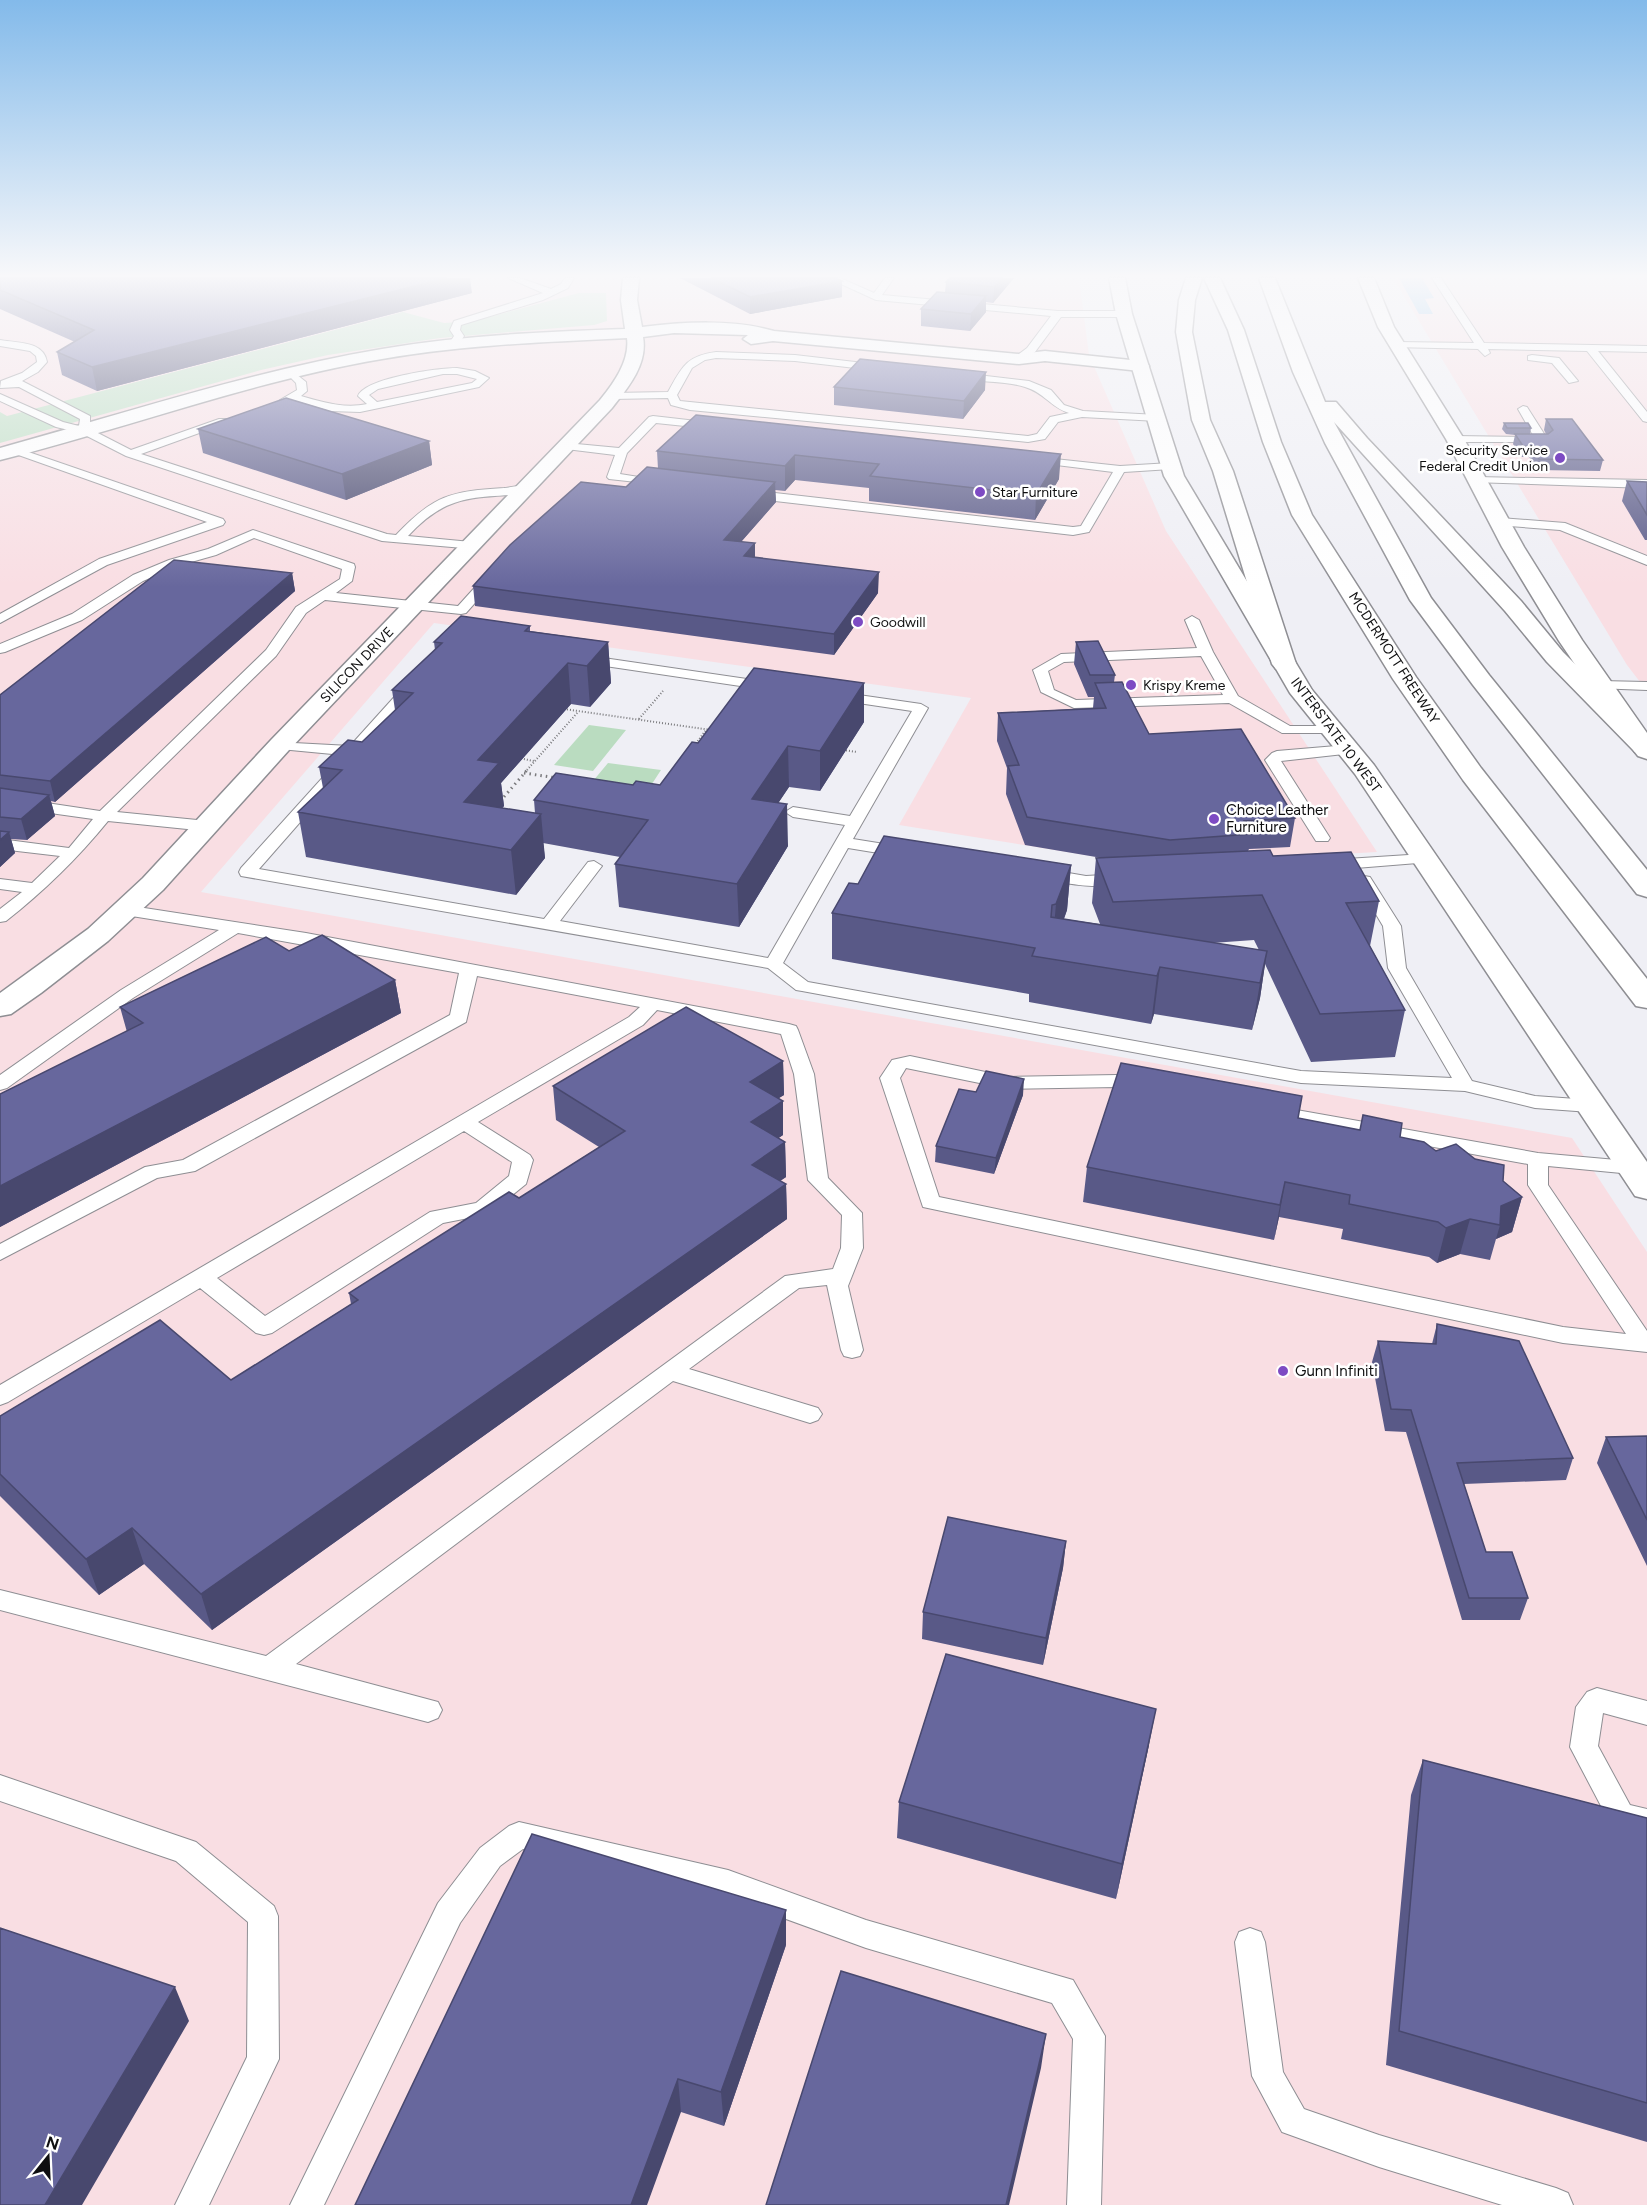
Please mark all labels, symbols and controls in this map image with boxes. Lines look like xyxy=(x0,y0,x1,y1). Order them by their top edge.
place label: Security Service Federal Credit Union xyxy=(1419,442,1548,475)
marker: Security Service Federal Credit Union xyxy=(1553,451,1567,465)
place label: Star Furniture xyxy=(992,484,1078,501)
marker: Star Furniture xyxy=(973,485,987,499)
street label: MCDERMOTT FREEWAY xyxy=(1345,589,1443,728)
place label: Goodwill xyxy=(870,614,925,631)
marker: Goodwill xyxy=(851,615,865,629)
street label: SILICON DRIVE xyxy=(317,624,397,706)
street label: INTERSTATE 10 WEST xyxy=(1287,674,1385,796)
place label: Krispy Kreme xyxy=(1143,677,1226,694)
marker: Krispy Kreme xyxy=(1124,678,1138,692)
place label: Choice Leather Furniture xyxy=(1226,801,1328,836)
marker: Choice Leather Furniture xyxy=(1207,812,1221,826)
place label: Gunn Infiniti xyxy=(1295,1362,1378,1380)
marker: Gunn Infiniti xyxy=(1276,1364,1290,1378)
north arrow xyxy=(18,2127,78,2187)
text: N xyxy=(44,2132,61,2154)

